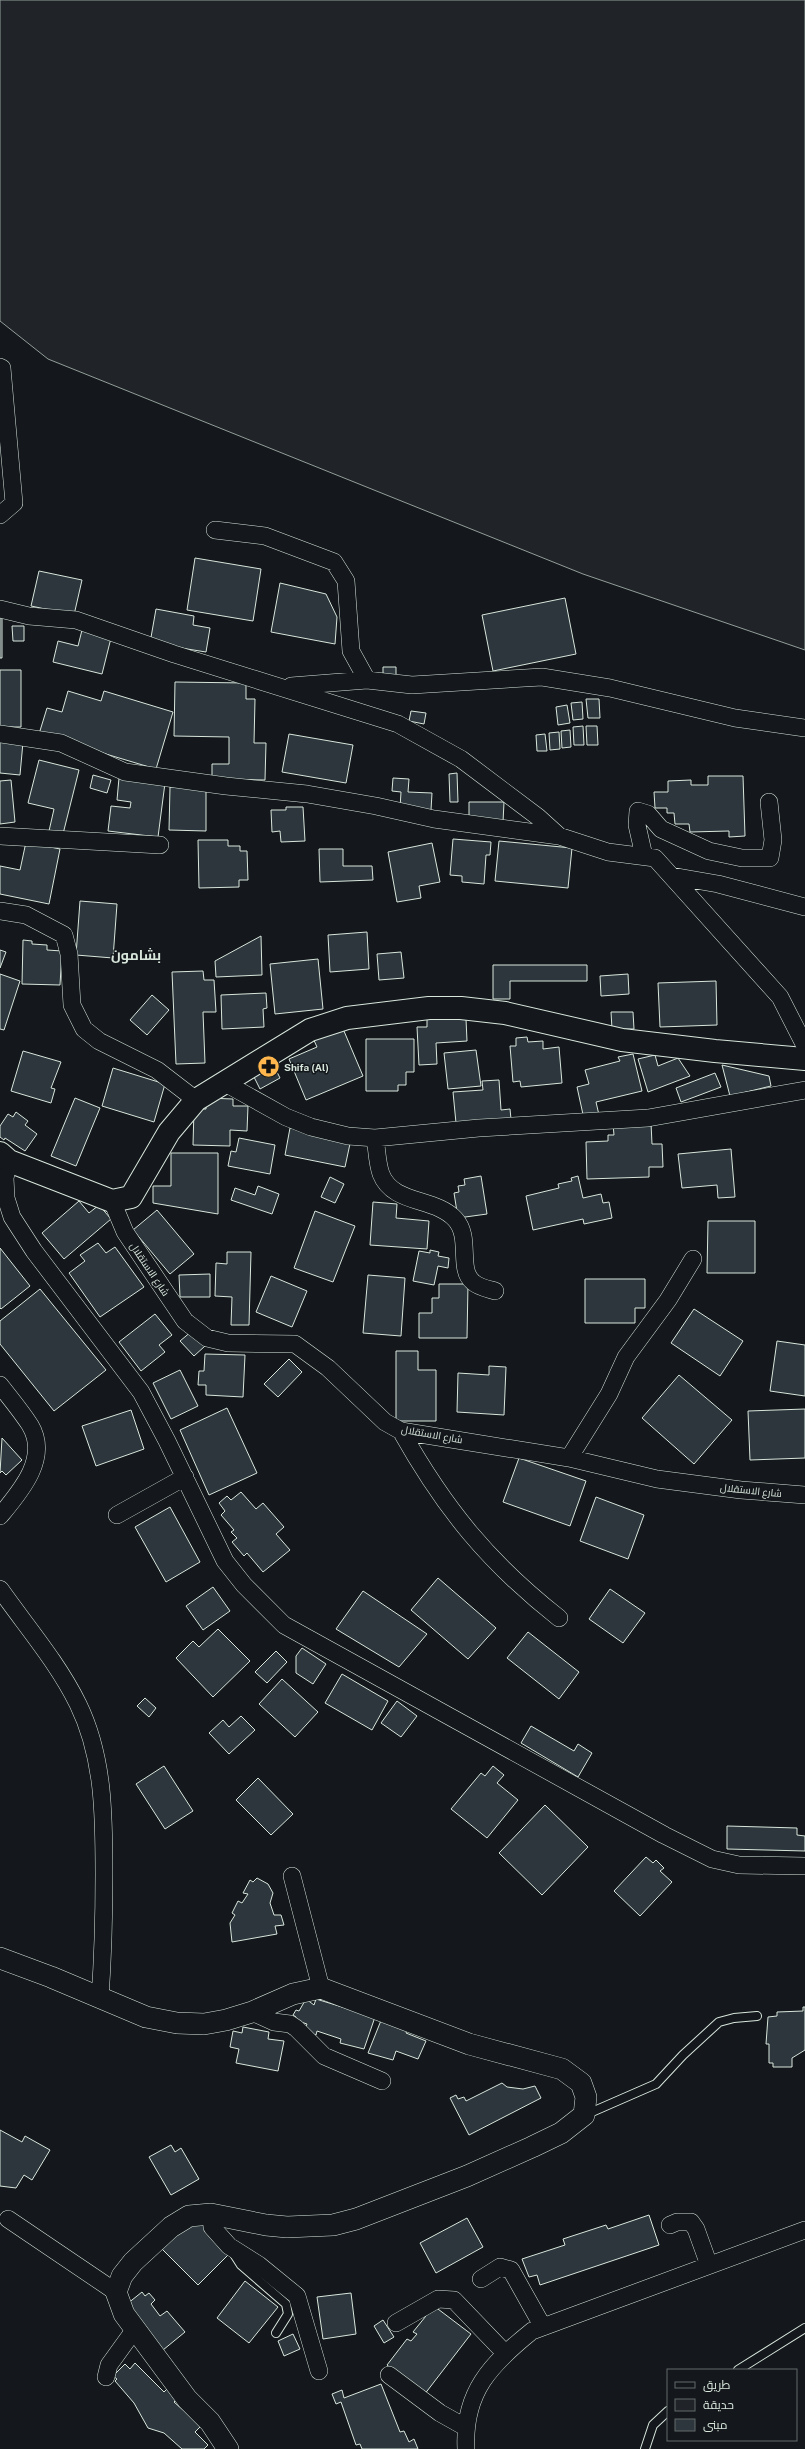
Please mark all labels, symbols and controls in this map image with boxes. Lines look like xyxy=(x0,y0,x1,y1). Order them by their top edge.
district label: بشامون xyxy=(111,947,161,964)
pharmacy icon: Shifa (Al) xyxy=(255,1054,281,1080)
place label: Shifa (Al) xyxy=(284,1061,329,1073)
street label: شارع الاستقلال xyxy=(127,1240,172,1299)
street label: شارع الاستقلال xyxy=(400,1423,464,1446)
street label: شارع الاستقلال xyxy=(719,1481,782,1500)
legend xyxy=(667,2369,797,2441)
text: طريق xyxy=(703,2378,731,2392)
text: حديقة xyxy=(703,2398,734,2412)
text: مبنى xyxy=(703,2418,728,2432)

